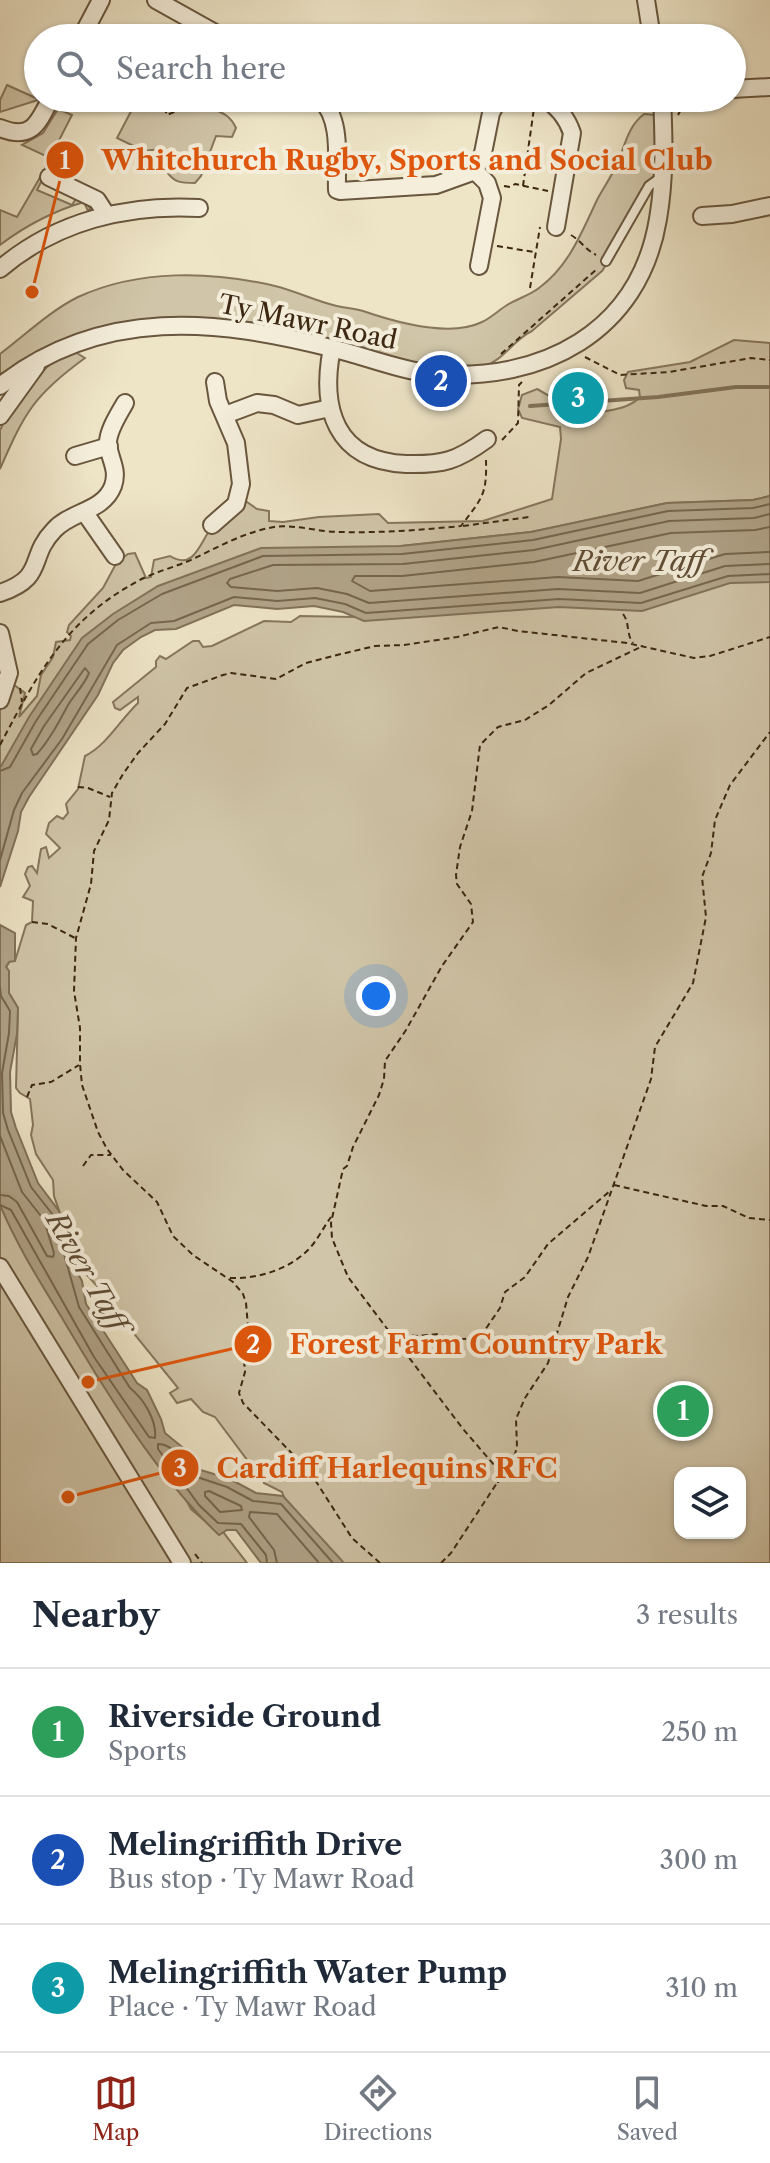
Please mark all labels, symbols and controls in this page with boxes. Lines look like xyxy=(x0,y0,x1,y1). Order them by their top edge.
search box xyxy=(24,24,746,112)
icon: search xyxy=(52,46,96,90)
text: Search here xyxy=(116,50,286,87)
callout: Whitchurch Rugby, Sports and Social Club xyxy=(45,134,728,186)
text: Whitchurch Rugby, Sports and Social Club xyxy=(100,143,713,177)
text: 1 xyxy=(60,146,71,175)
street label: Ty Mawr Road xyxy=(216,287,400,357)
pin: 2 xyxy=(415,351,467,411)
pin: 3 xyxy=(552,368,604,428)
water label: River Taff xyxy=(571,544,714,578)
your location xyxy=(356,976,396,1016)
water label: River Taff xyxy=(38,1204,139,1345)
callout: Forest Farm Country Park xyxy=(233,1318,679,1370)
text: Forest Farm Country Park xyxy=(290,1327,663,1361)
text: 2 xyxy=(246,1330,260,1359)
pin: 1 xyxy=(657,1381,709,1441)
callout: Cardiff Harlequins RFC xyxy=(160,1442,573,1494)
text: Cardiff Harlequins RFC xyxy=(216,1451,558,1485)
text: 3 xyxy=(173,1454,187,1483)
map controls xyxy=(674,1467,746,1539)
button: layers xyxy=(674,1467,746,1539)
text: Nearby xyxy=(32,1594,160,1636)
text: 3 results xyxy=(636,1599,738,1631)
text: Riverside Ground xyxy=(108,1698,381,1735)
text: 1 xyxy=(52,1716,64,1748)
text: 250 m xyxy=(661,1716,738,1748)
text: Sports xyxy=(108,1735,187,1767)
text: Melingriffith Drive xyxy=(108,1826,402,1863)
text: 2 xyxy=(50,1844,66,1876)
text: 300 m xyxy=(660,1844,738,1876)
text: Bus stop · Ty Mawr Road xyxy=(108,1863,415,1895)
text: Melingriffith Water Pump xyxy=(108,1954,507,1991)
text: 3 xyxy=(51,1972,65,2004)
text: 310 m xyxy=(665,1972,738,2004)
text: Place · Ty Mawr Road xyxy=(108,1991,377,2023)
tab: Map xyxy=(92,2071,139,2146)
tab: Directions xyxy=(324,2071,432,2146)
tab: Saved xyxy=(617,2071,678,2146)

